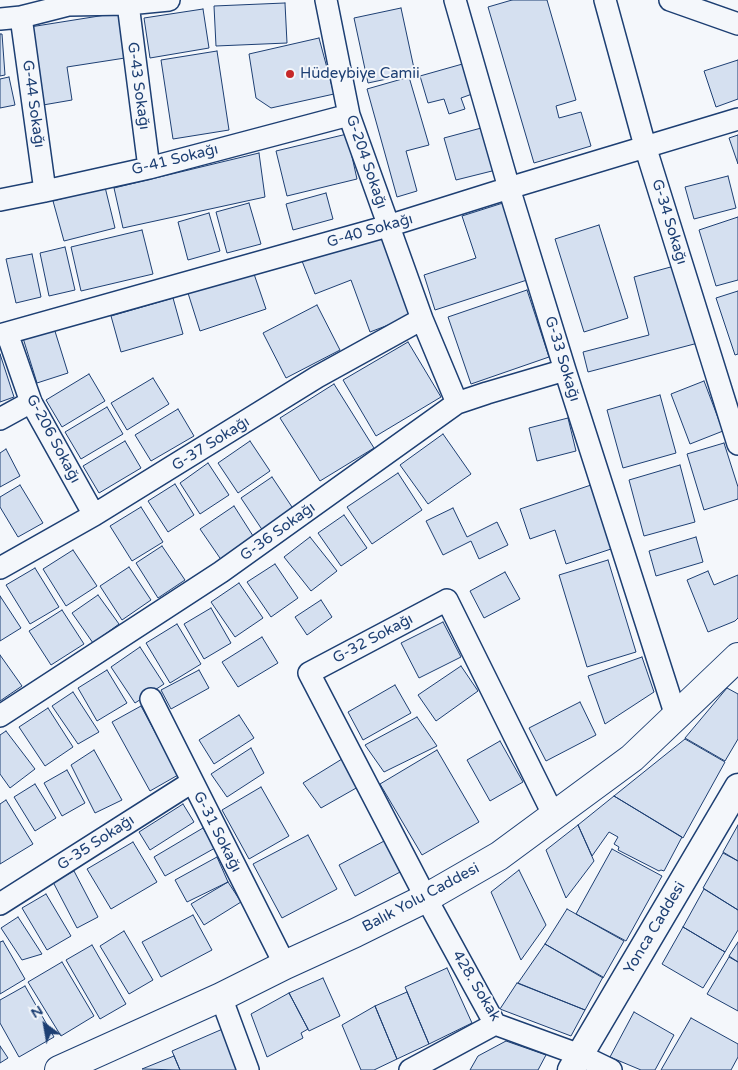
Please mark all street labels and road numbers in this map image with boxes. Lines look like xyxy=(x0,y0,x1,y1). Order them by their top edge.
street label: G-43 Sokağı xyxy=(123,41,153,131)
street label: G-44 Sokağı xyxy=(18,59,48,149)
street label: G-204 Sokağı xyxy=(342,113,390,211)
street label: G-41 Sokağı xyxy=(130,141,220,179)
street label: G-34 Sokağı xyxy=(647,177,691,267)
street label: G-40 Sokağı xyxy=(325,210,415,252)
street label: G-33 Sokağı xyxy=(540,314,584,404)
street label: G-206 Sokağı xyxy=(22,392,84,486)
street label: G-37 Sokağı xyxy=(169,413,253,475)
street label: G-36 Sokağı xyxy=(237,499,319,565)
street label: G-32 Sokağı xyxy=(330,610,416,668)
street label: G-31 Sokağı xyxy=(189,789,245,875)
street label: G-35 Sokağı xyxy=(54,811,138,875)
street label: Balık Yolu Caddesi xyxy=(359,860,483,936)
street label: Yonca Caddesi xyxy=(620,879,690,977)
street label: 428. Sokak xyxy=(448,947,504,1025)

